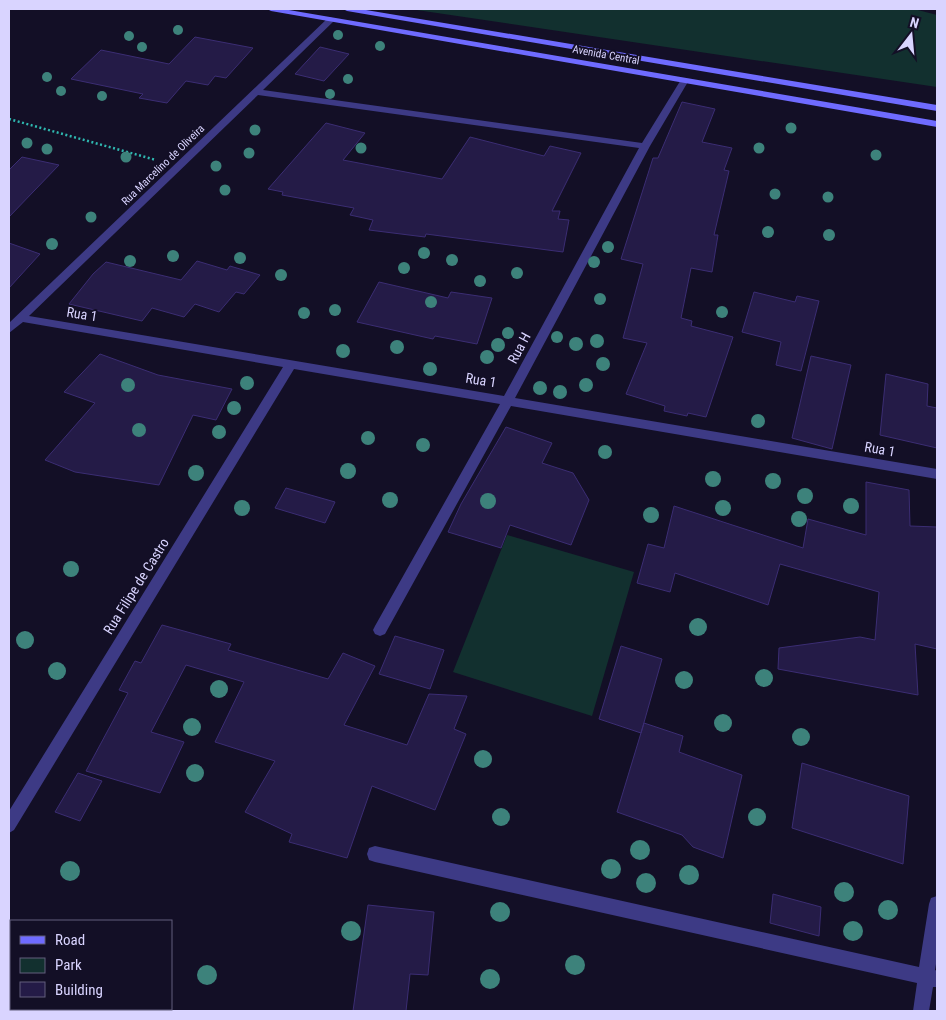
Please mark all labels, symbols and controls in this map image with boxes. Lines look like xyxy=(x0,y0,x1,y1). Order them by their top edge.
north arrow xyxy=(886,10,936,60)
text: N xyxy=(908,14,921,31)
street label: Avenida Central xyxy=(571,43,641,67)
street label: Rua Marcelino de Oliveira xyxy=(119,122,207,208)
street label: Rua 1 xyxy=(65,304,99,324)
street label: Rua H xyxy=(504,330,534,366)
street label: Rua 1 xyxy=(464,370,498,390)
street label: Rua 1 xyxy=(863,438,897,460)
street label: Rua Filipe de Castro xyxy=(100,535,172,637)
legend xyxy=(10,920,172,1010)
text: Road xyxy=(55,931,85,949)
text: Park xyxy=(55,956,82,974)
text: Building xyxy=(55,981,103,999)

